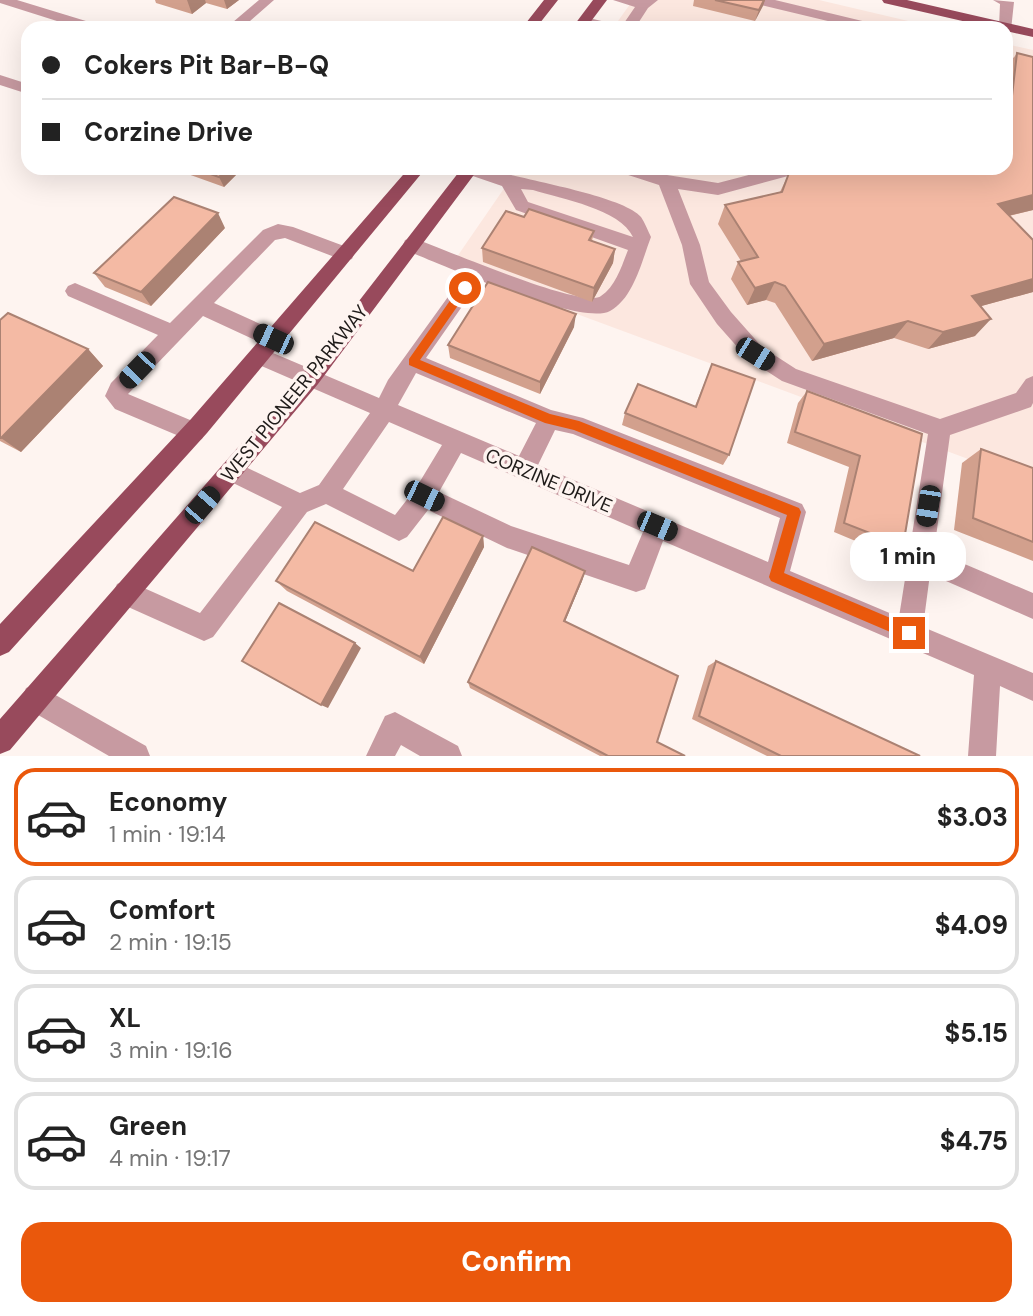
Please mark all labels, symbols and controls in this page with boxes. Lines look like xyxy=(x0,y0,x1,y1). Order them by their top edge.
text: Cokers Pit Bar-B-Q xyxy=(84,48,329,82)
text: Corzine Drive xyxy=(84,115,253,149)
route start xyxy=(449,272,481,304)
street label: WEST PIONEER PARKWAY xyxy=(215,300,373,487)
car xyxy=(250,321,297,357)
car xyxy=(732,334,779,374)
car xyxy=(115,348,160,392)
street label: CORZINE DRIVE xyxy=(482,442,616,518)
car xyxy=(401,477,448,515)
car xyxy=(181,482,224,528)
car xyxy=(915,484,942,528)
car xyxy=(634,508,681,544)
callout: 1 min xyxy=(851,532,967,580)
text: 1 min xyxy=(880,541,936,571)
route end xyxy=(893,617,925,649)
text: Economy xyxy=(109,785,227,819)
icon: car xyxy=(25,786,88,849)
text: $3.03 xyxy=(937,800,1008,834)
text: 1 min · 19:14 xyxy=(109,819,226,849)
text: Comfort xyxy=(109,893,215,927)
icon: car xyxy=(25,894,88,957)
text: $4.09 xyxy=(935,908,1008,942)
text: 2 min · 19:15 xyxy=(109,927,232,957)
text: XL xyxy=(109,1001,141,1035)
icon: car xyxy=(25,1002,88,1065)
text: $5.15 xyxy=(944,1016,1008,1050)
text: 3 min · 19:16 xyxy=(109,1035,233,1065)
text: Green xyxy=(109,1109,187,1143)
icon: car xyxy=(25,1110,88,1173)
text: $4.75 xyxy=(940,1124,1008,1158)
text: 4 min · 19:17 xyxy=(109,1143,231,1173)
button: Confirm xyxy=(21,1222,1012,1302)

